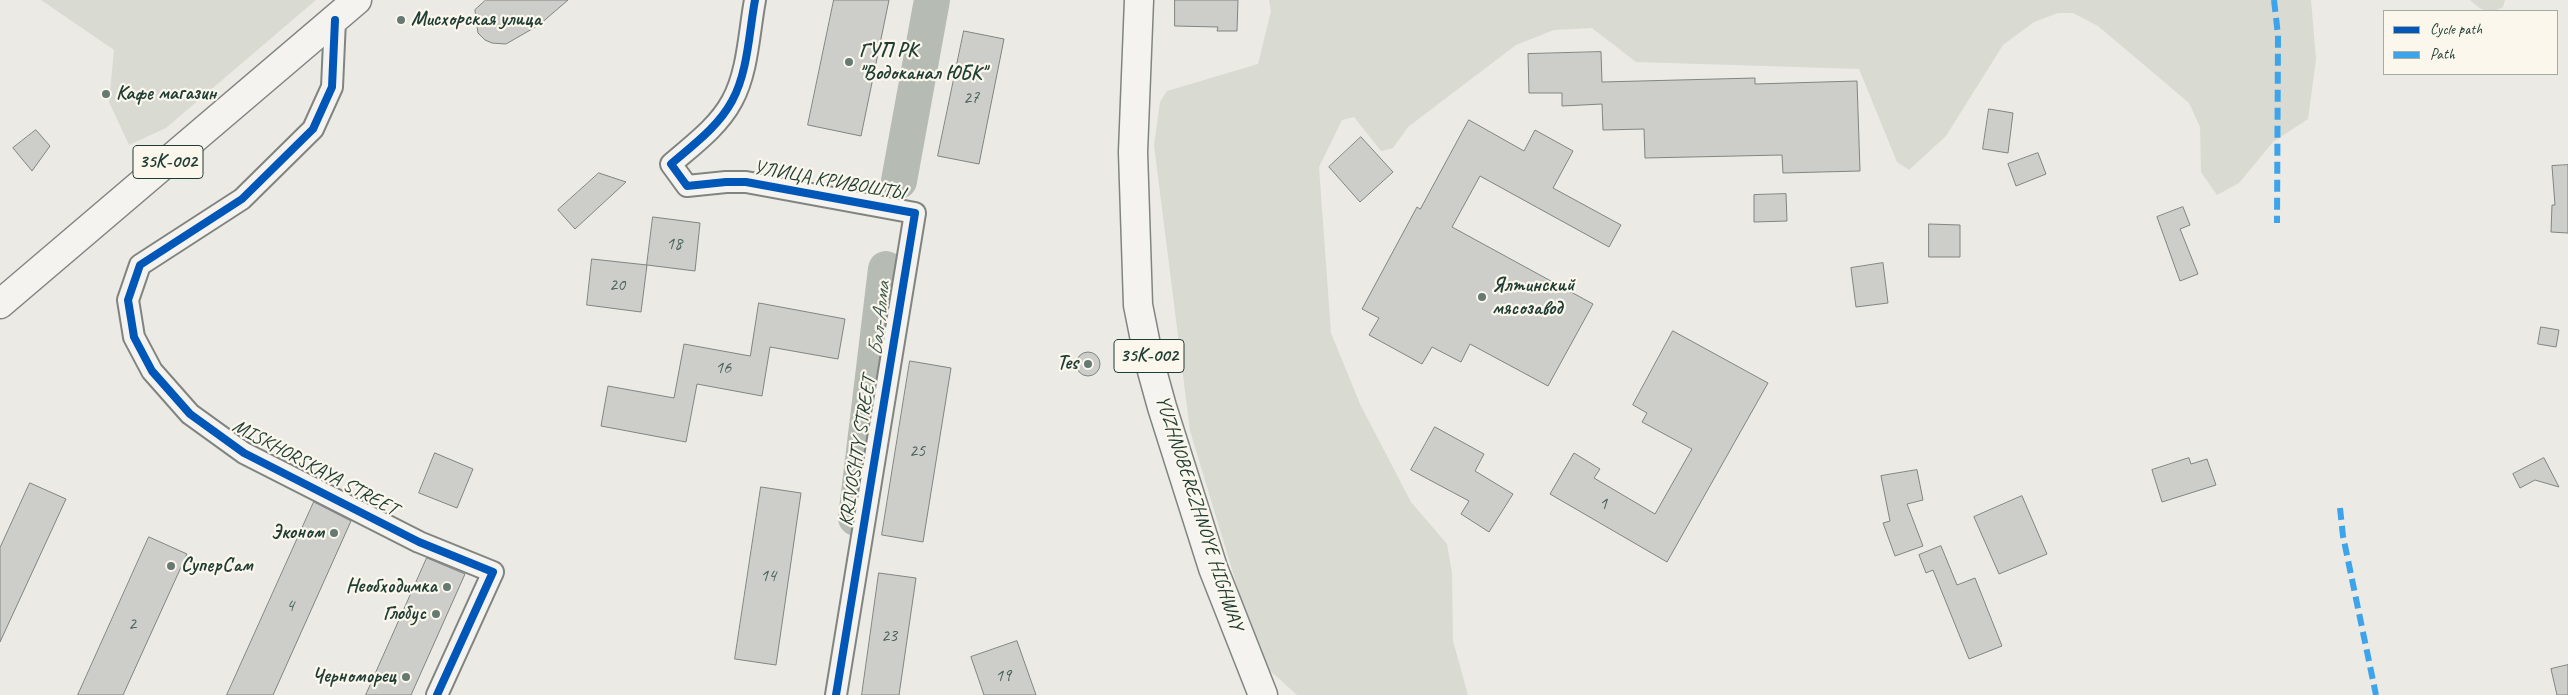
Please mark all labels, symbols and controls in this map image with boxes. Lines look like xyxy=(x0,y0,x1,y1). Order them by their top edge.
place label: Мисхорская улица xyxy=(411,8,541,32)
legend xyxy=(2383,10,2558,75)
marker: Мисхорская улица xyxy=(395,14,407,26)
text: Cycle path xyxy=(2430,20,2482,39)
place label: ГУП РК "Водоканал ЮБК" xyxy=(859,39,986,86)
text: Path xyxy=(2430,45,2455,64)
marker: ГУП РК "Водоканал ЮБК" xyxy=(843,56,855,68)
place label: Кафе магазин xyxy=(116,82,216,106)
house number: 27 xyxy=(963,87,979,109)
marker: Кафе магазин xyxy=(100,88,112,100)
road number: 35К-002 xyxy=(133,146,203,178)
street label: УЛИЦА КРИВОШТЫ xyxy=(752,156,906,206)
house number: 18 xyxy=(666,233,682,255)
house number: 20 xyxy=(609,274,625,296)
place label: Ялтинский мясозавод xyxy=(1492,274,1575,321)
water label: Бал-Алма xyxy=(864,281,896,357)
marker: Ялтинский мясозавод xyxy=(1476,291,1488,303)
road number: 35К-002 xyxy=(1114,340,1184,372)
place label: Tes xyxy=(1057,352,1078,376)
house number: 16 xyxy=(715,357,731,379)
marker: Tes xyxy=(1082,358,1094,370)
street label: KRIVOSHTY STREET xyxy=(834,374,882,528)
street label: YUZHNOBEREZHNOYE HIGHWAY xyxy=(1150,393,1248,633)
street label: MISKHORSKAYA STREET xyxy=(228,414,402,522)
house number: 25 xyxy=(909,440,925,462)
house number: 1 xyxy=(1599,493,1607,515)
place label: Эконом xyxy=(271,521,324,545)
marker: Эконом xyxy=(328,527,340,539)
place label: СуперСам xyxy=(181,554,252,578)
marker: СуперСам xyxy=(165,560,177,572)
house number: 14 xyxy=(760,565,776,587)
place label: Необходимка xyxy=(346,575,437,599)
marker: Необходимка xyxy=(441,581,453,593)
house number: 4 xyxy=(286,595,294,617)
place label: Глобус xyxy=(383,602,426,626)
marker: Глобус xyxy=(430,608,442,620)
house number: 2 xyxy=(128,613,136,635)
house number: 23 xyxy=(881,625,897,647)
place label: Черноморец xyxy=(312,665,396,689)
house number: 19 xyxy=(995,665,1011,687)
marker: Черноморец xyxy=(400,671,412,683)

